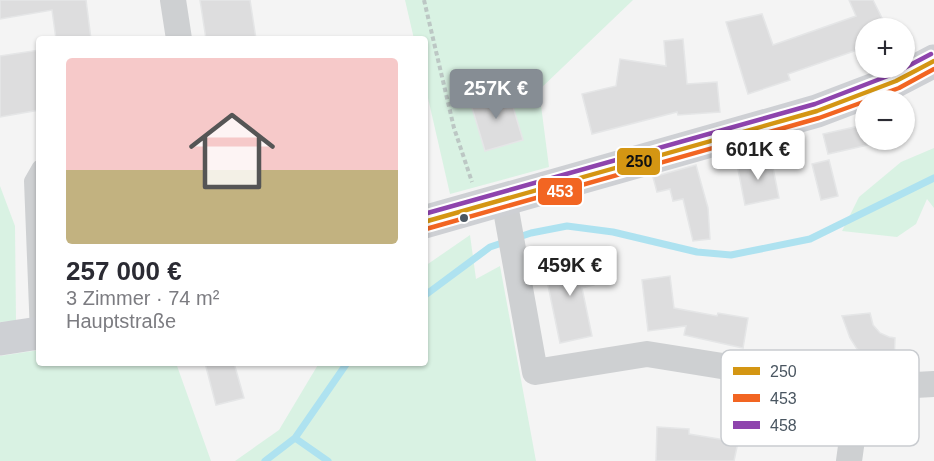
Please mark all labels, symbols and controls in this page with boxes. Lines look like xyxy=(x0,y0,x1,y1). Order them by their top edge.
map controls xyxy=(855,18,915,150)
button: + xyxy=(855,18,915,78)
pin: 257K € xyxy=(447,69,545,120)
text: 257K € xyxy=(464,77,528,99)
button: − xyxy=(855,90,915,150)
icon: home xyxy=(178,97,286,205)
pin: 601K € xyxy=(709,130,807,181)
text: 601K € xyxy=(726,138,790,160)
line badge: 250 xyxy=(616,147,661,176)
text: 250 xyxy=(626,153,652,170)
line badge: 453 xyxy=(537,177,583,206)
text: 453 xyxy=(547,183,573,200)
unlabelled marker xyxy=(458,212,470,224)
pin: 459K € xyxy=(521,246,619,297)
text: 459K € xyxy=(538,254,602,276)
text: 257 000 € xyxy=(66,256,182,286)
text: 3 Zimmer · 74 m² xyxy=(66,287,219,309)
text: Hauptstraße xyxy=(66,310,176,332)
legend xyxy=(721,350,919,446)
text: 250 xyxy=(770,363,797,380)
text: 453 xyxy=(770,390,797,407)
text: 458 xyxy=(770,417,797,434)

